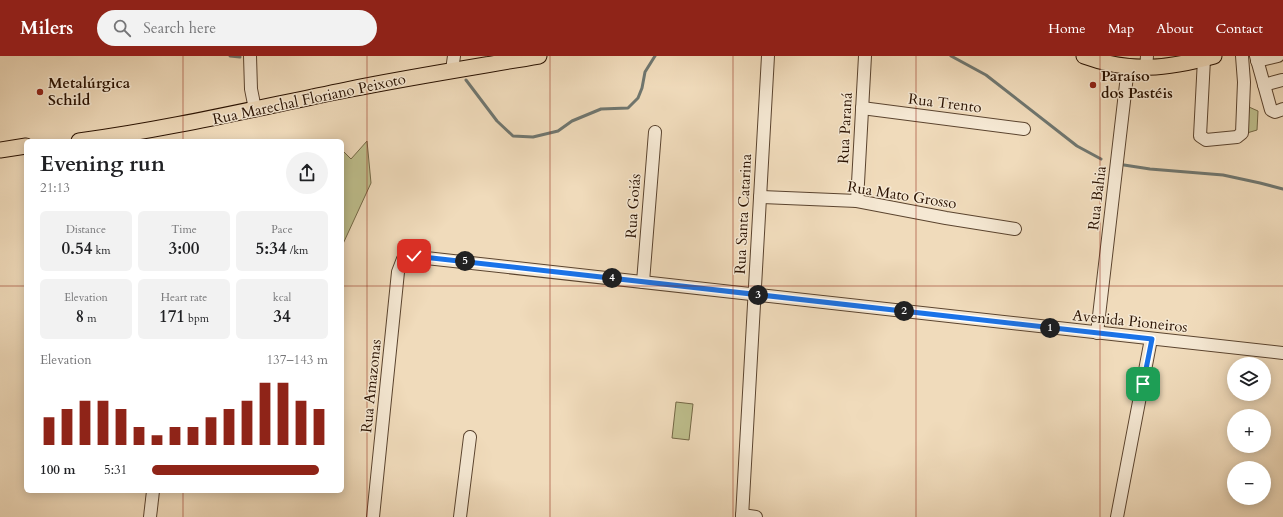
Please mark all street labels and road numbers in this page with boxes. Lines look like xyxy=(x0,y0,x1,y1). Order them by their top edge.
street label: Rua Marechal Floriano Peixoto xyxy=(211,69,407,129)
street label: Rua Trento xyxy=(907,89,983,117)
street label: Rua Paraná xyxy=(833,91,857,164)
street label: Rua Santa Catarina xyxy=(730,153,756,275)
street label: Rua Bahia xyxy=(1083,164,1111,231)
street label: Rua Goiás xyxy=(621,173,645,239)
street label: Rua Mato Grosso xyxy=(846,177,958,213)
street label: Avenida Pioneiros xyxy=(1071,305,1189,337)
street label: Rua Amazonas xyxy=(356,338,386,434)

